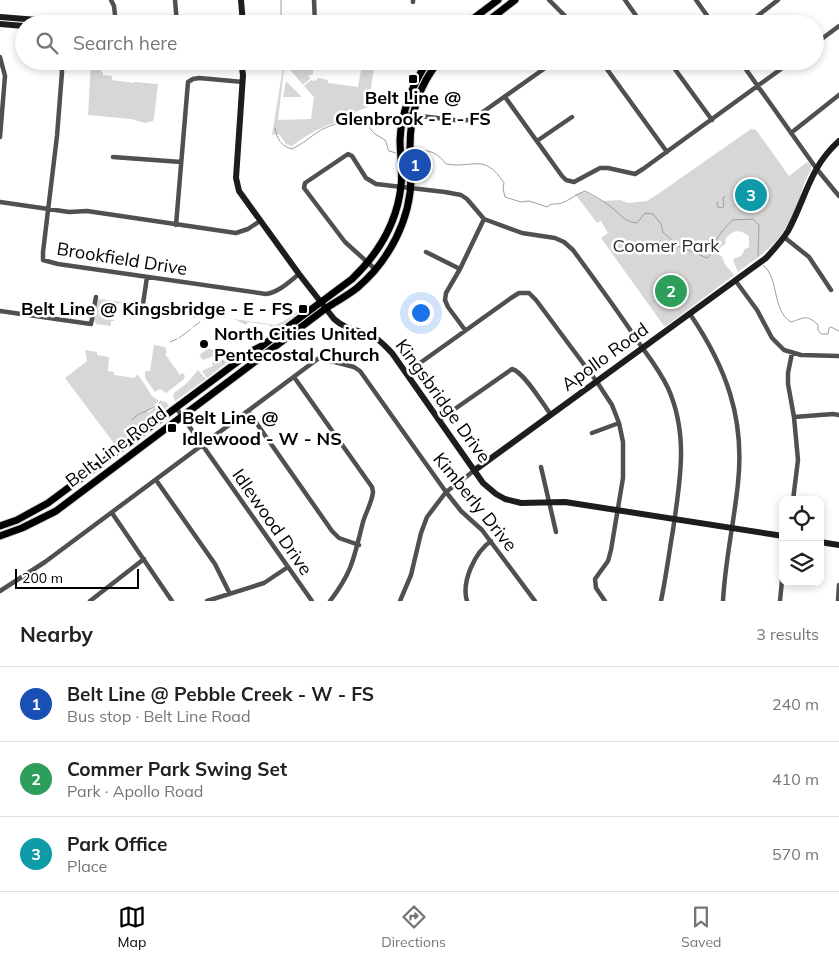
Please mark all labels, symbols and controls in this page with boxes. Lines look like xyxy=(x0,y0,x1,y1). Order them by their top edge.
search box xyxy=(15,15,824,70)
icon: search xyxy=(33,29,61,57)
text: Search here xyxy=(73,31,177,55)
marker: Belt Line @ Glenbrook - E - FS xyxy=(407,73,419,85)
place label: Belt Line @ Glenbrook - E - FS xyxy=(335,86,491,130)
pin: 1 xyxy=(399,146,431,184)
pin: 3 xyxy=(735,176,767,214)
park label: Coomer Park xyxy=(613,234,720,257)
street label: Brookfield Drive xyxy=(55,237,189,280)
pin: 2 xyxy=(655,272,687,310)
place label: Belt Line @ Kingsbridge - E - FS xyxy=(21,297,293,320)
your location xyxy=(408,300,434,326)
marker: Belt Line @ Kingsbridge - E - FS xyxy=(297,303,309,315)
street label: Apollo Road xyxy=(557,317,653,396)
place label: North Cities United Pentecostal Church xyxy=(214,322,380,366)
street label: Kingsbridge Drive xyxy=(391,334,496,467)
marker: North Cities United Pentecostal Church xyxy=(198,338,210,350)
street label: Belt Line Road xyxy=(61,401,171,492)
place label: Belt Line @ Idlewood - W - NS xyxy=(182,406,342,450)
marker: Belt Line @ Idlewood - W - NS xyxy=(166,422,178,434)
street label: Kimberly Drive xyxy=(428,448,522,556)
street label: Idlewood Drive xyxy=(227,464,318,579)
map controls xyxy=(779,496,824,586)
button: locate xyxy=(779,496,824,541)
button: layers xyxy=(779,541,824,586)
scale bar xyxy=(15,566,139,589)
text: 200 m xyxy=(22,569,63,587)
text: Nearby xyxy=(20,621,93,647)
text: 3 results xyxy=(756,624,819,644)
text: Belt Line @ Pebble Creek - W - FS xyxy=(67,682,374,706)
text: 1 xyxy=(31,694,41,714)
text: 240 m xyxy=(772,694,819,714)
text: Bus stop · Belt Line Road xyxy=(67,706,251,726)
text: Commer Park Swing Set xyxy=(67,757,287,781)
text: 2 xyxy=(31,769,41,789)
text: 410 m xyxy=(772,769,819,789)
text: Park · Apollo Road xyxy=(67,781,203,801)
text: Park Office xyxy=(67,832,167,856)
text: 3 xyxy=(31,844,41,864)
text: 570 m xyxy=(772,844,819,864)
text: Place xyxy=(67,856,107,876)
tab: Map xyxy=(118,903,146,951)
tab: Directions xyxy=(381,903,446,951)
tab: Saved xyxy=(681,903,721,951)

